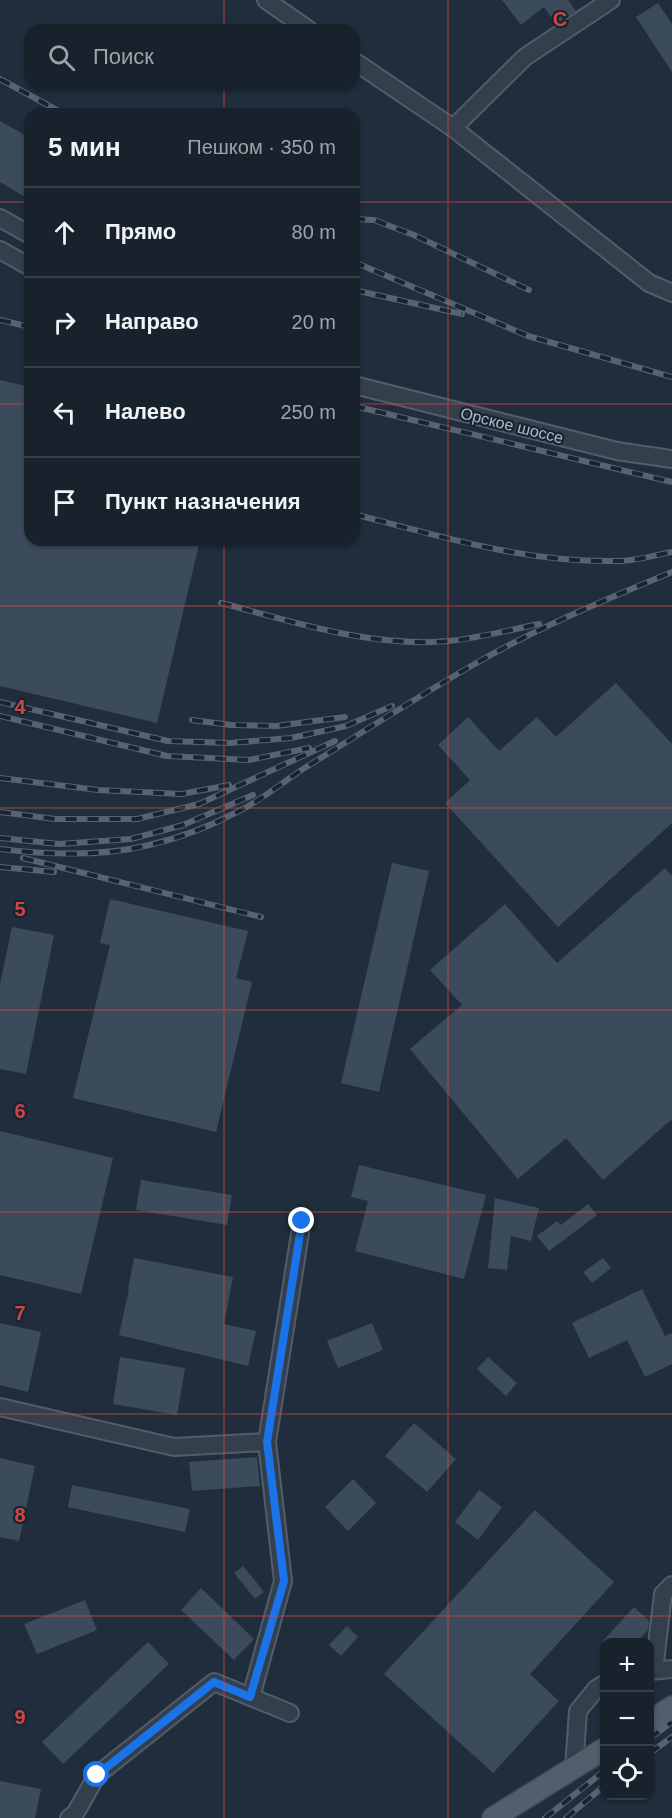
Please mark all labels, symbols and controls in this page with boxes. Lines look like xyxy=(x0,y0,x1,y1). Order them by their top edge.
text: C xyxy=(553,8,567,30)
search box xyxy=(24,24,360,90)
icon: search xyxy=(45,41,78,74)
text: Поиск xyxy=(93,44,154,69)
text: 5 мин xyxy=(48,132,121,162)
text: Пешком · 350 m xyxy=(187,136,336,158)
icon: ahead xyxy=(48,216,81,249)
text: Прямо xyxy=(105,219,176,244)
text: 80 m xyxy=(292,221,336,243)
icon: right xyxy=(48,306,81,339)
text: Направо xyxy=(105,309,199,334)
text: 20 m xyxy=(292,311,336,333)
icon: left xyxy=(48,396,81,429)
text: Налево xyxy=(105,399,186,424)
text: 250 m xyxy=(280,401,336,423)
street label: Орское шоссе xyxy=(459,404,565,447)
icon: arrive xyxy=(48,486,81,519)
text: Пункт назначения xyxy=(105,489,301,514)
text: 4 xyxy=(14,696,26,718)
text: 5 xyxy=(14,898,26,920)
text: 6 xyxy=(14,1100,26,1122)
route end xyxy=(288,1207,314,1233)
text: 7 xyxy=(14,1302,26,1324)
text: 8 xyxy=(14,1504,26,1526)
map controls xyxy=(600,1638,654,1800)
button: + xyxy=(600,1638,654,1692)
button: − xyxy=(600,1692,654,1746)
text: 9 xyxy=(14,1706,26,1728)
button: locate xyxy=(600,1746,654,1800)
route start xyxy=(83,1761,109,1787)

